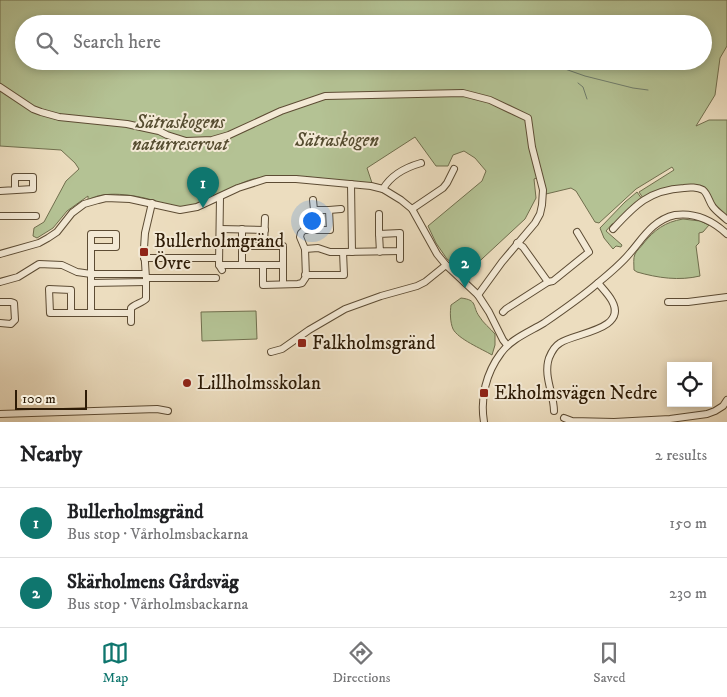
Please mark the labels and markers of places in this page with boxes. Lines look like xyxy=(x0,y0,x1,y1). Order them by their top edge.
pin: 1 xyxy=(187,167,219,208)
place label: Bullerholmgränd Övre xyxy=(154,230,285,275)
marker: Bullerholmgränd Övre xyxy=(138,246,150,258)
pin: 2 xyxy=(449,247,481,288)
place label: Falkholmsgränd xyxy=(312,332,436,355)
marker: Falkholmsgränd xyxy=(296,337,308,349)
place label: Lillholmsskolan xyxy=(197,372,321,395)
marker: Lillholmsskolan xyxy=(181,377,193,389)
place label: Ekholmsvägen Nedre xyxy=(494,382,657,405)
marker: Ekholmsvägen Nedre xyxy=(478,387,490,399)

